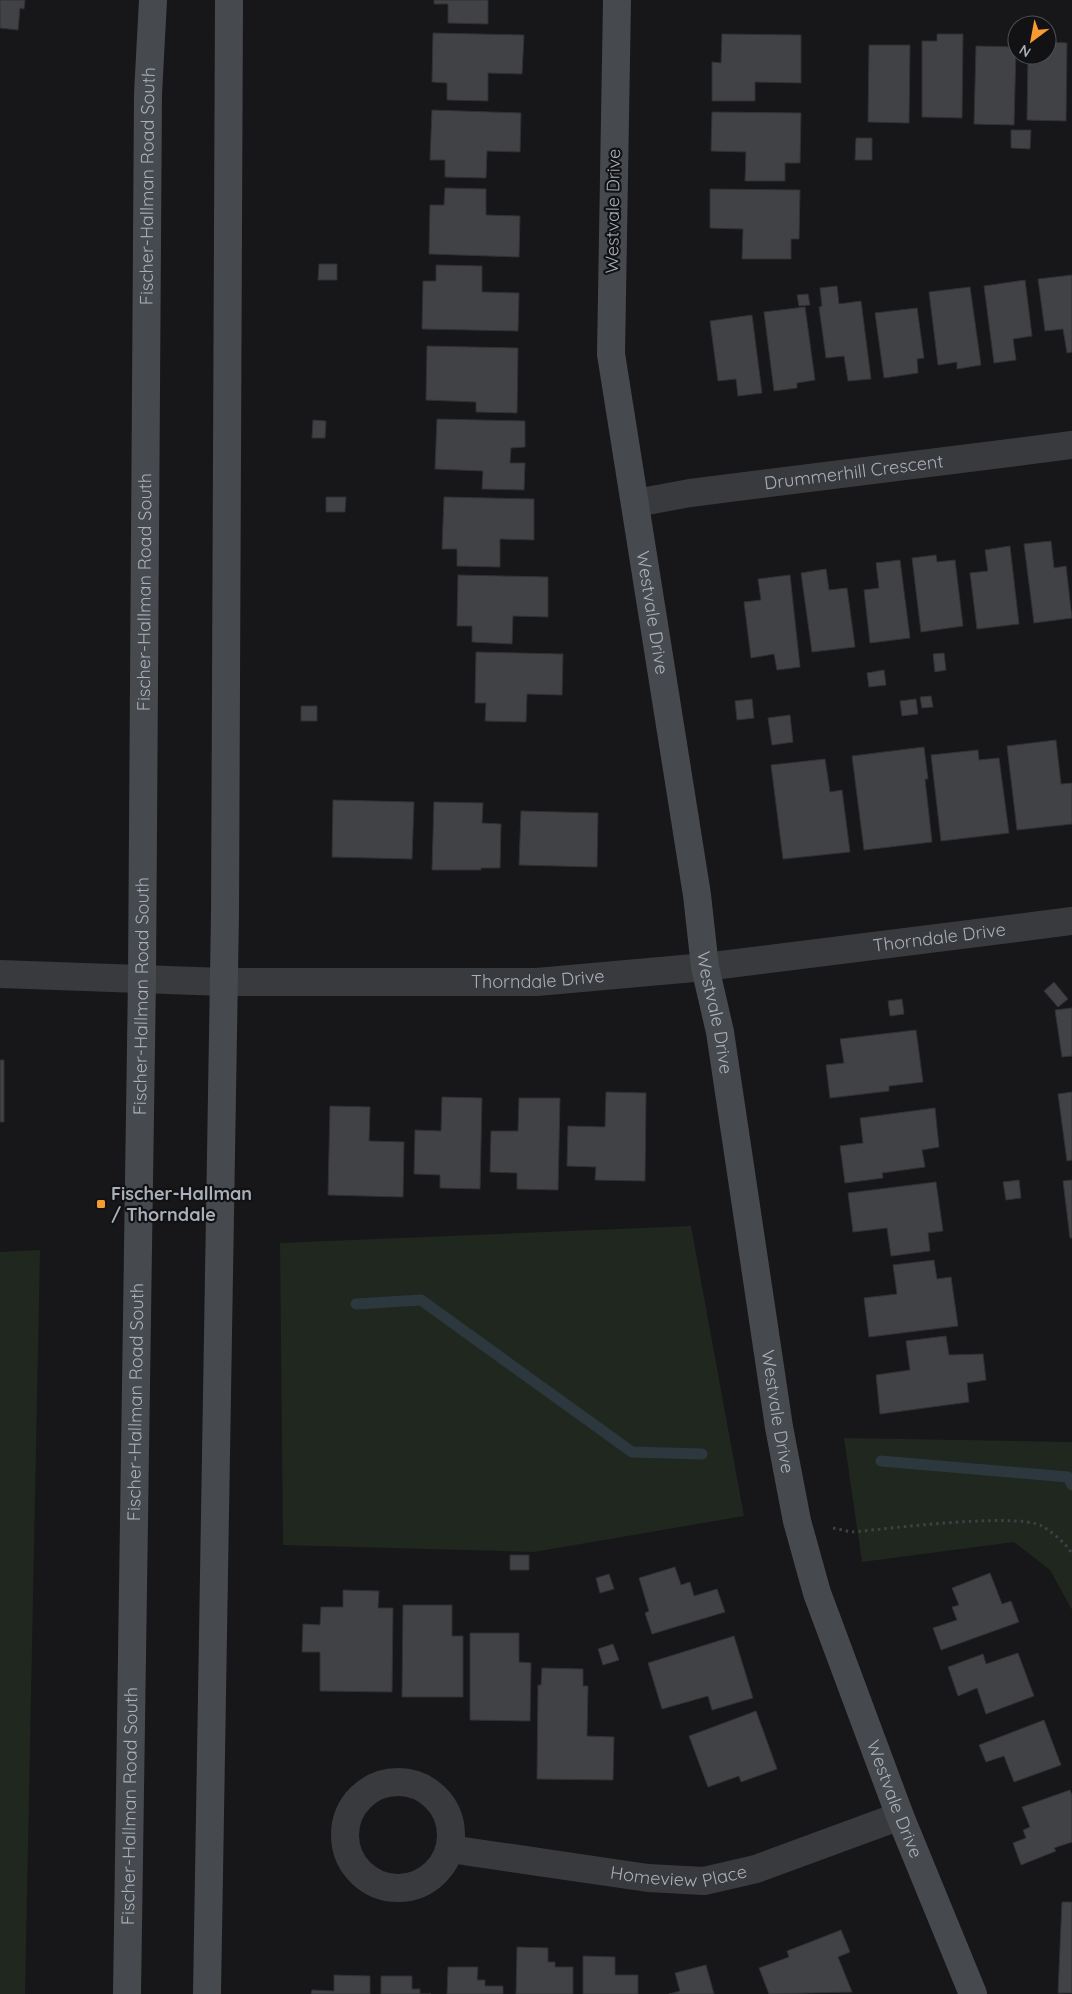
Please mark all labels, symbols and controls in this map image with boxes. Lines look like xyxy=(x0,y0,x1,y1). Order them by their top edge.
north arrow xyxy=(1007,15,1057,65)
text: N xyxy=(1016,41,1034,61)
street label: Fischer-Hallman Road South xyxy=(135,66,160,305)
street label: Westvale Drive xyxy=(600,148,625,273)
street label: Drummerhill Crescent xyxy=(763,449,945,495)
street label: Fischer-Hallman Road South xyxy=(132,473,156,711)
street label: Westvale Drive xyxy=(631,549,674,676)
street label: Fischer-Hallman Road South xyxy=(128,877,154,1115)
street label: Thorndale Drive xyxy=(872,917,1007,957)
street label: Westvale Drive xyxy=(692,950,738,1076)
street label: Thorndale Drive xyxy=(471,964,605,993)
place label: Fischer-Hallman / Thorndale xyxy=(111,1182,252,1226)
marker: Fischer-Hallman / Thorndale xyxy=(95,1198,107,1210)
street label: Fischer-Hallman Road South xyxy=(122,1283,148,1521)
street label: Westvale Drive xyxy=(757,1348,800,1475)
street label: Fischer-Hallman Road South xyxy=(116,1687,143,1925)
street label: Westvale Drive xyxy=(862,1737,928,1861)
street label: Homeview Place xyxy=(609,1859,749,1892)

